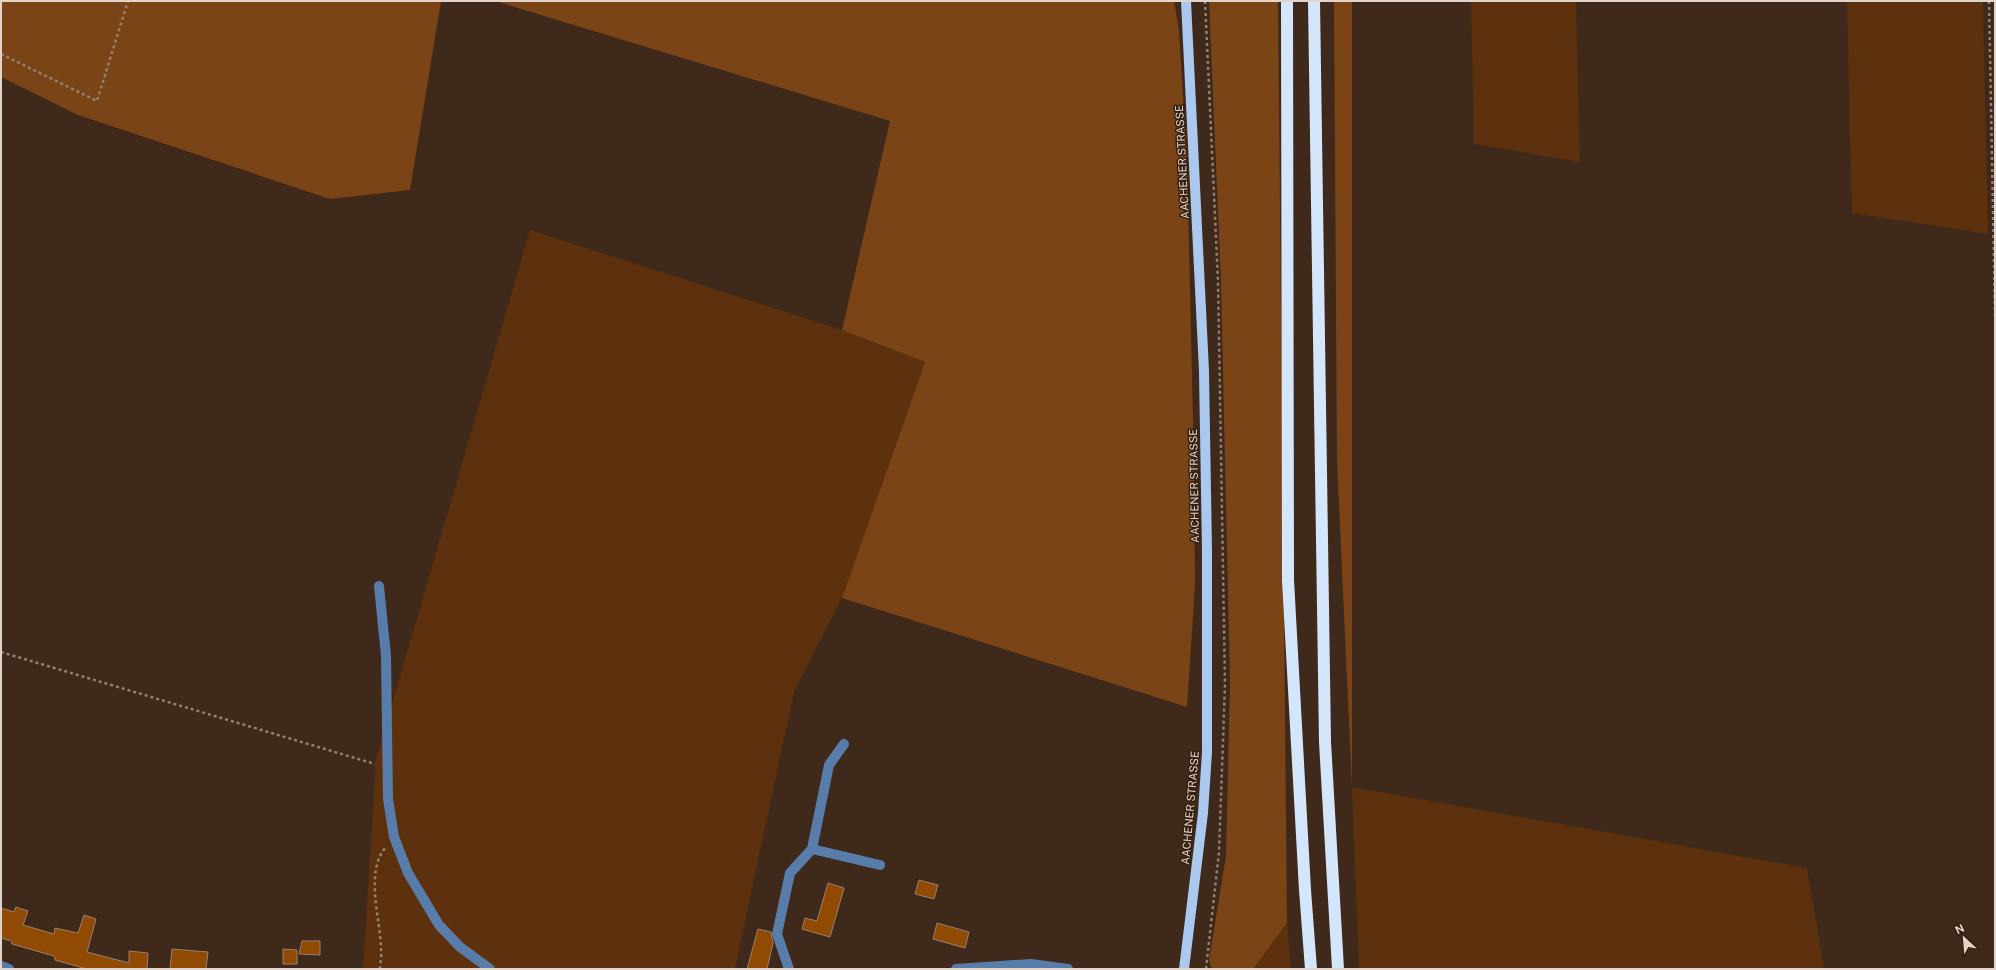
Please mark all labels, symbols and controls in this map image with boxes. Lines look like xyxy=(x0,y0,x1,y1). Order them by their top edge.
street label: AACHENER STRASSE xyxy=(1173,105,1191,219)
street label: AACHENER STRASSE xyxy=(1187,429,1201,543)
street label: AACHENER STRASSE xyxy=(1179,751,1201,865)
north arrow xyxy=(1944,918,1984,958)
text: N xyxy=(1953,922,1966,936)

